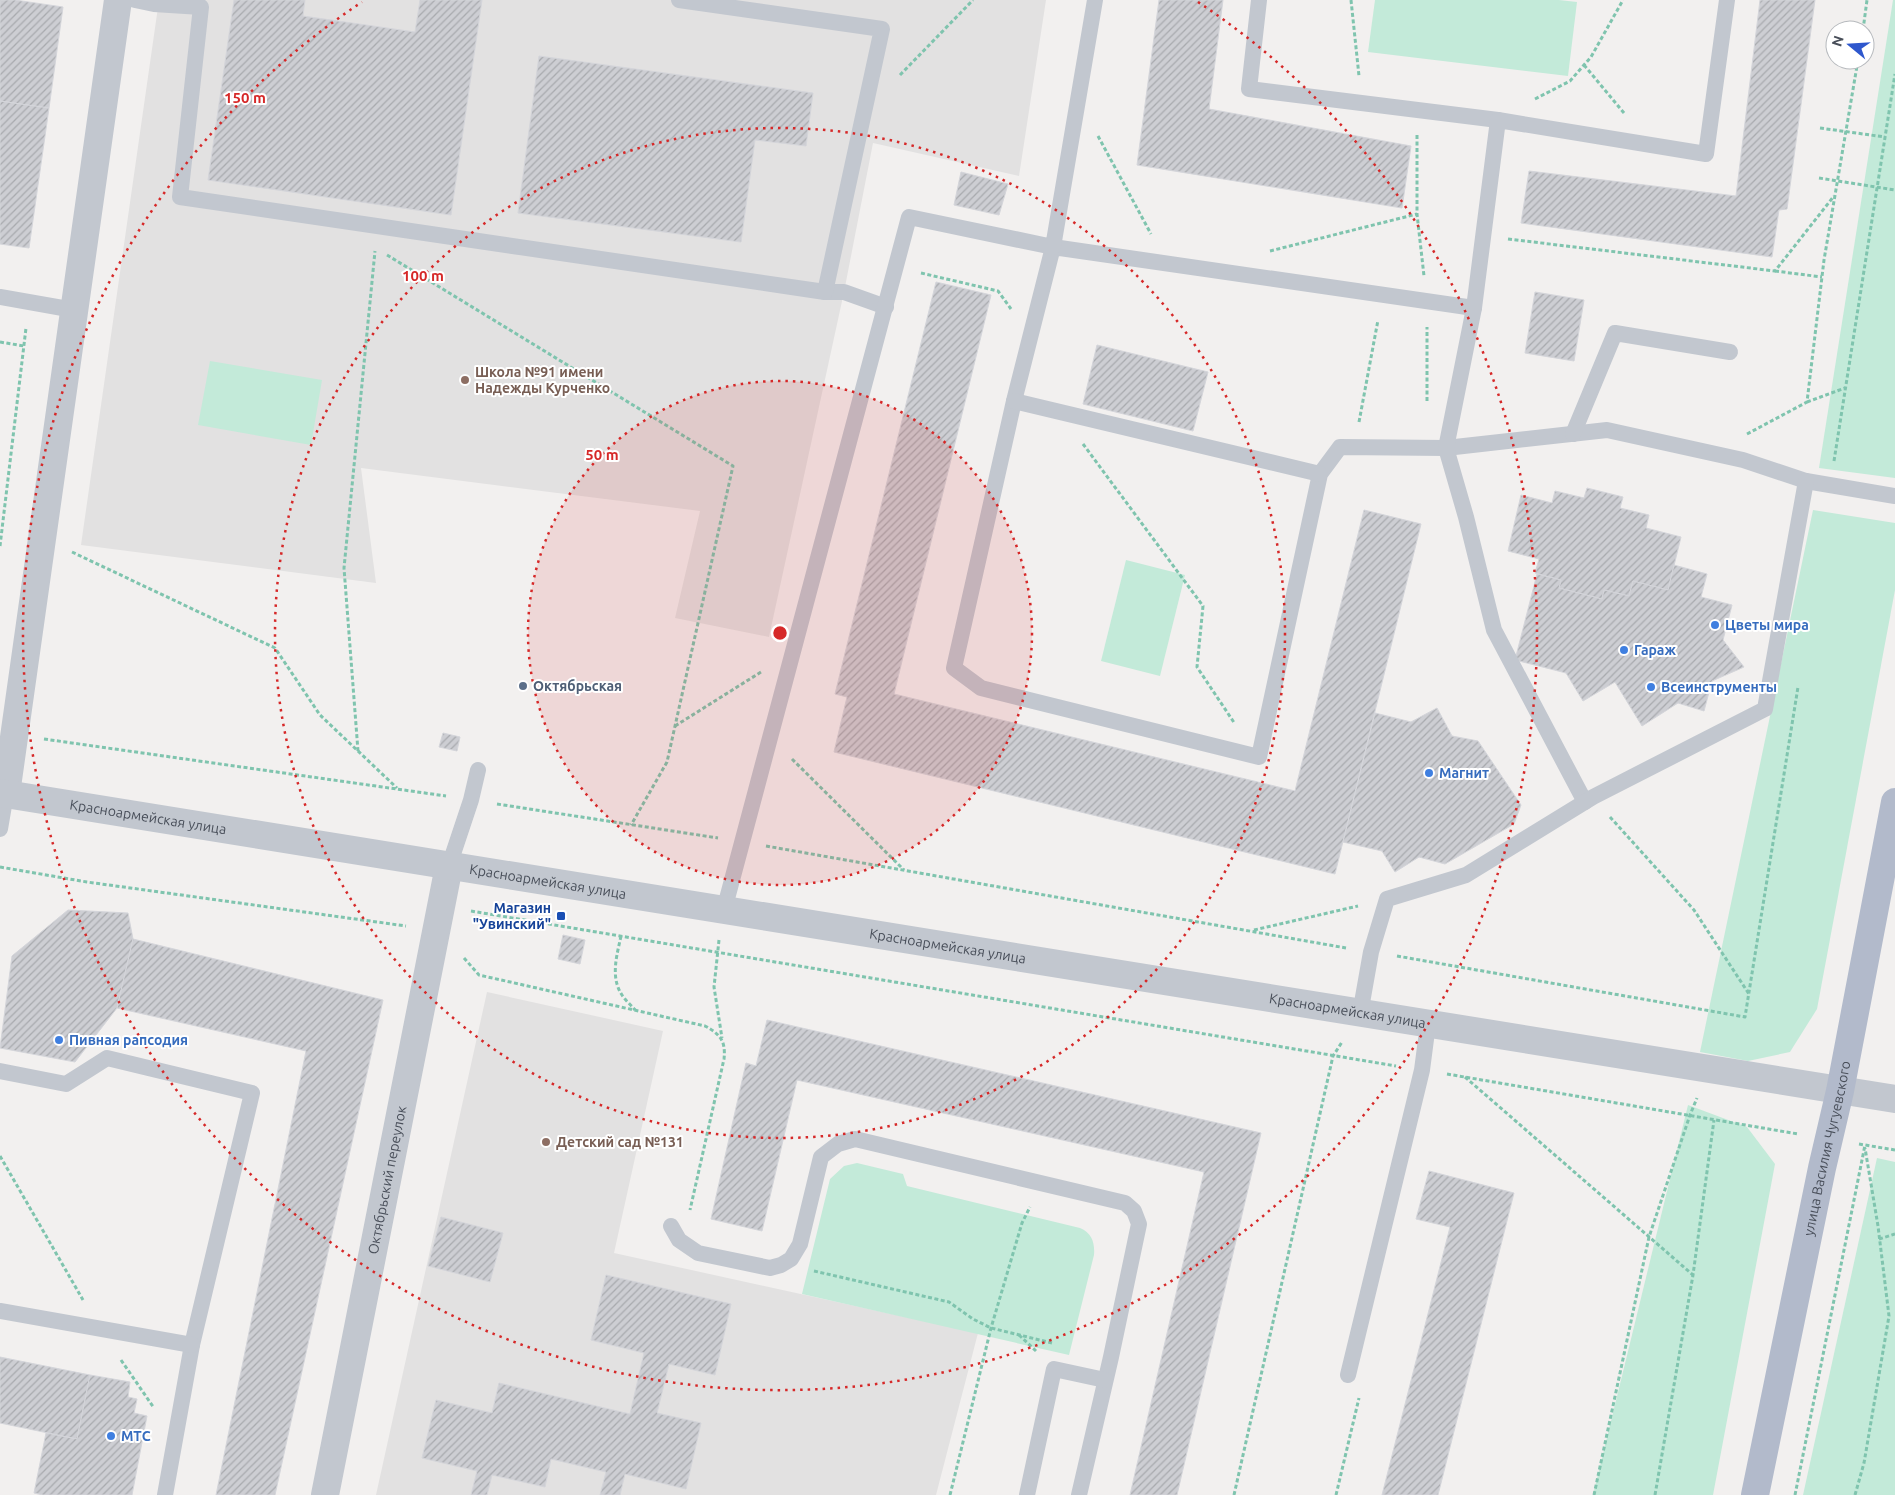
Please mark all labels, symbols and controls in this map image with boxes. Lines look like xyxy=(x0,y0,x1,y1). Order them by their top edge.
north arrow xyxy=(1825,20,1875,70)
text: N xyxy=(1828,34,1847,48)
text: 150 m xyxy=(224,89,266,106)
text: 100 m xyxy=(402,267,444,284)
place label: Школа №91 имени Надежды Курченко xyxy=(475,364,610,396)
marker: Школа №91 имени Надежды Курченко xyxy=(459,374,471,386)
text: 50 m xyxy=(585,446,619,463)
place label: Цветы мира xyxy=(1725,617,1809,633)
marker: Цветы мира xyxy=(1709,619,1721,631)
centre of rings xyxy=(771,624,789,642)
place label: Гараж xyxy=(1634,642,1676,658)
marker: Гараж xyxy=(1618,644,1630,656)
place label: Октябрьская xyxy=(533,678,622,694)
place label: Всеинструменты xyxy=(1661,679,1777,695)
marker: Октябрьская xyxy=(517,680,529,692)
marker: Всеинструменты xyxy=(1645,681,1657,693)
place label: Магнит xyxy=(1439,765,1489,781)
marker: Магнит xyxy=(1423,767,1435,779)
street label: Красноармейская улица xyxy=(69,796,228,837)
street label: Красноармейская улица xyxy=(468,861,627,902)
place label: Магазин "Увинский" xyxy=(473,900,551,932)
marker: Магазин "Увинский" xyxy=(555,910,567,922)
street label: Красноармейская улица xyxy=(868,926,1027,967)
street label: Красноармейская улица xyxy=(1268,990,1427,1031)
place label: Пивная рапсодия xyxy=(69,1032,188,1048)
marker: Пивная рапсодия xyxy=(53,1034,65,1046)
street label: улица Василия Чугуевского xyxy=(1800,1059,1854,1237)
street label: Октябрьский переулок xyxy=(365,1104,410,1256)
place label: Детский сад №131 xyxy=(556,1134,684,1150)
marker: Детский сад №131 xyxy=(540,1136,552,1148)
place label: МТС xyxy=(121,1428,151,1444)
marker: МТС xyxy=(105,1430,117,1442)

